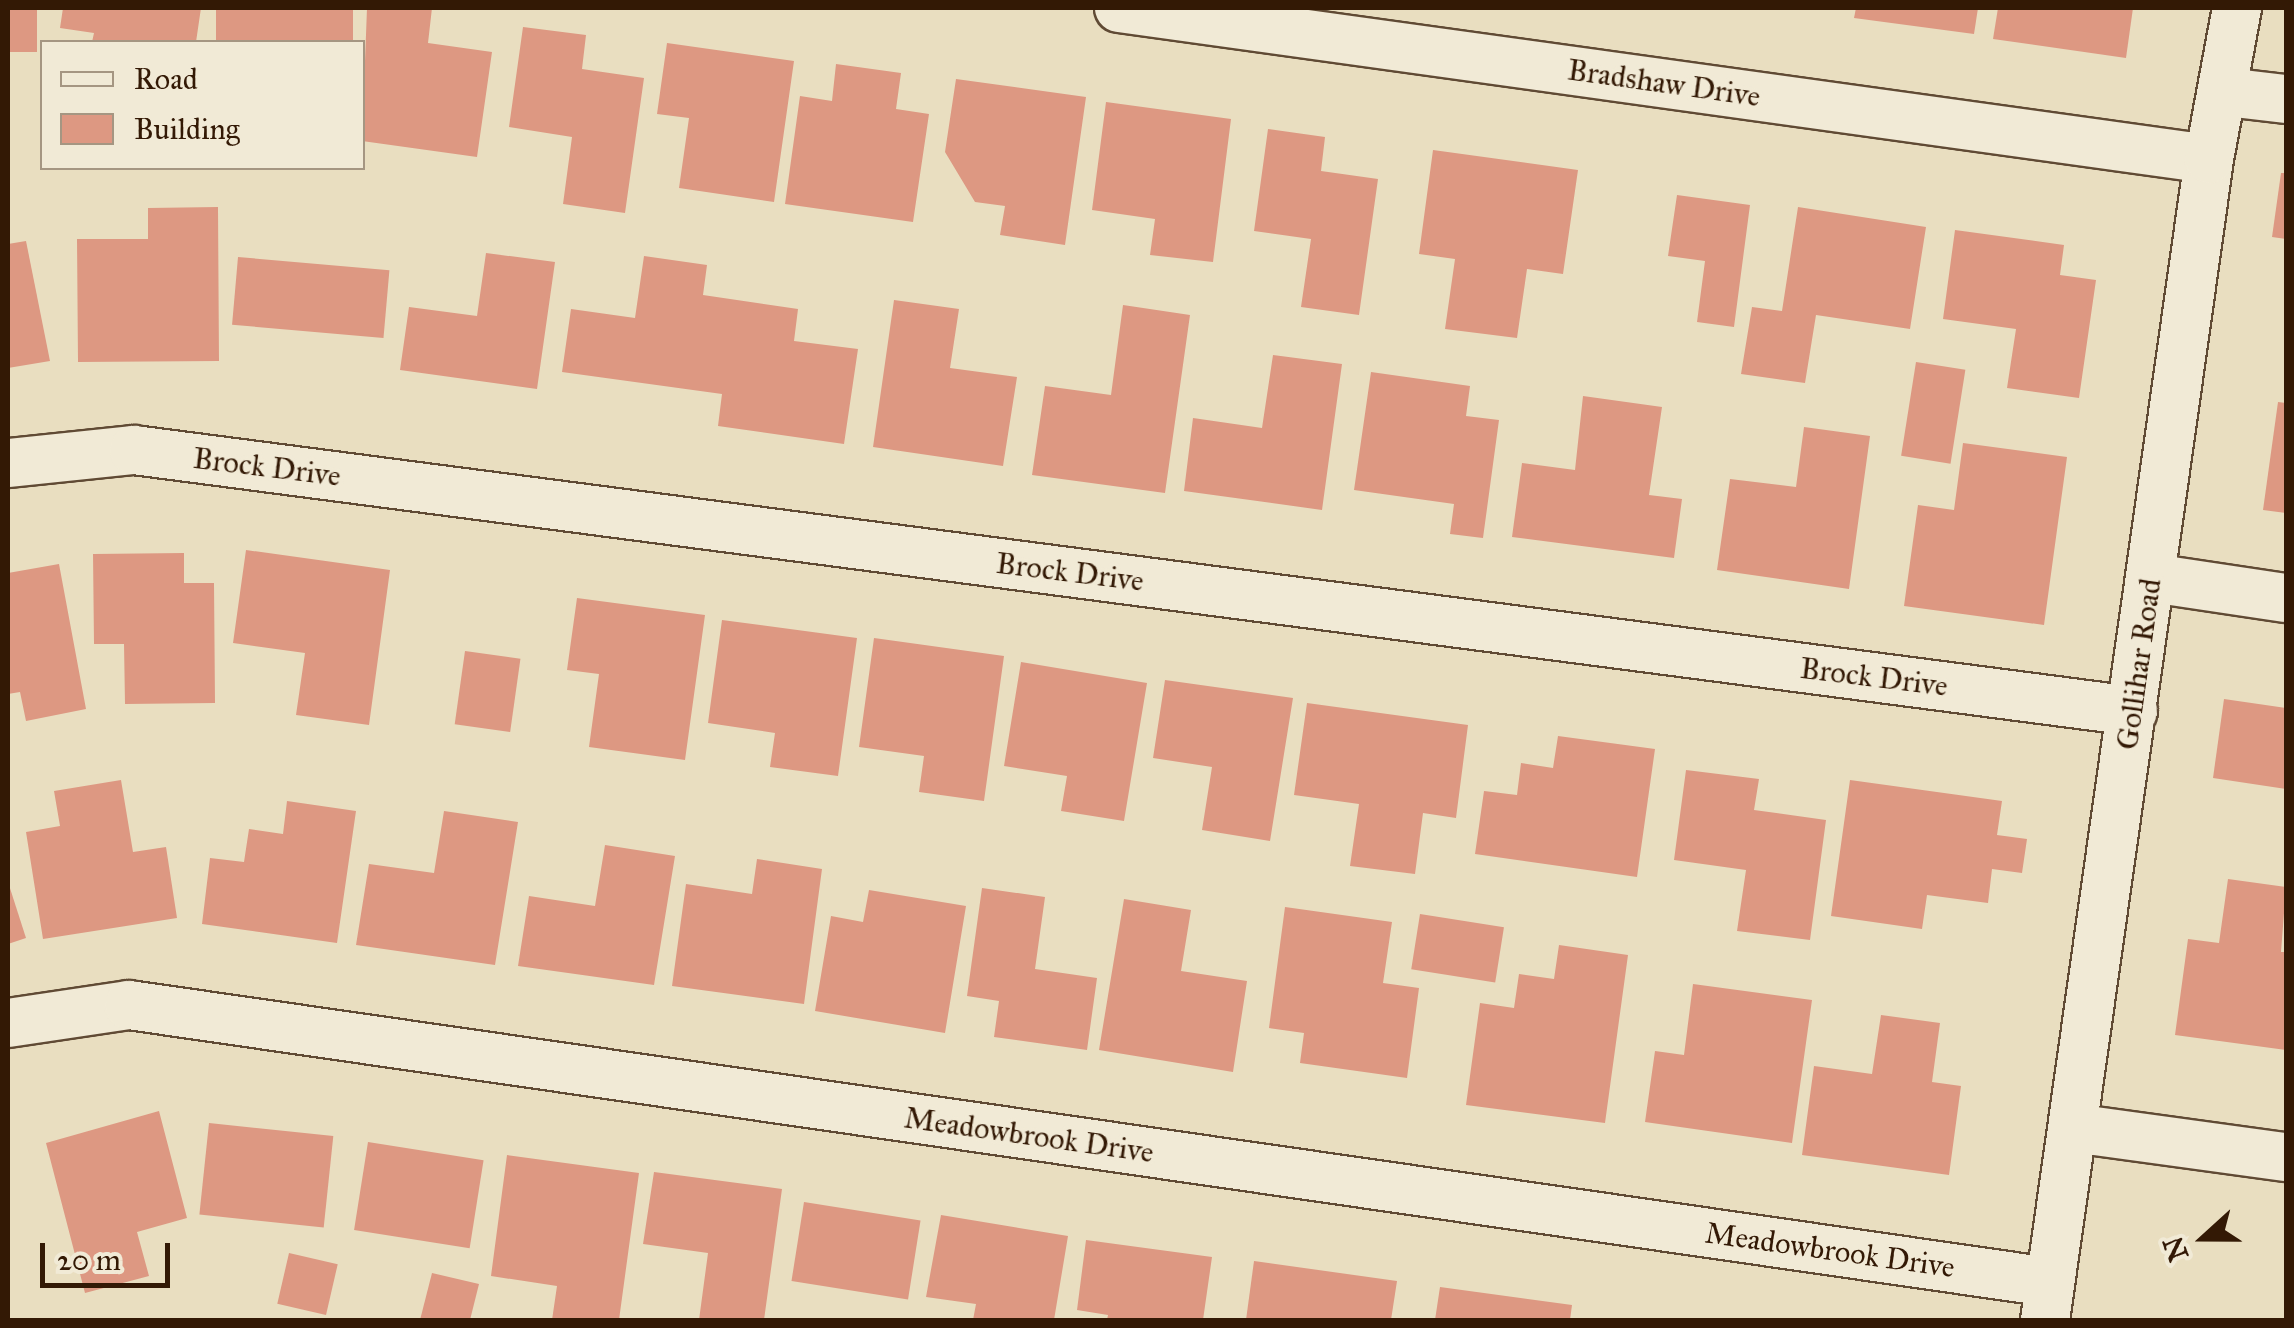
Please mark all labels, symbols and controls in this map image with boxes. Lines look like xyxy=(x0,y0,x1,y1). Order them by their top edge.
legend xyxy=(40,40,365,170)
street label: Bradshaw Drive xyxy=(1565,52,1763,114)
text: Road xyxy=(134,61,198,97)
text: Building xyxy=(134,111,240,147)
street label: Brock Drive xyxy=(191,440,343,494)
street label: Brock Drive xyxy=(994,545,1146,599)
street label: Gollihar Road xyxy=(2109,576,2169,752)
street label: Brock Drive xyxy=(1798,650,1950,704)
street label: Meadowbrook Drive xyxy=(902,1100,1156,1170)
north arrow xyxy=(2154,1188,2254,1288)
street label: Meadowbrook Drive xyxy=(1703,1215,1957,1285)
scale bar xyxy=(45,1223,175,1285)
text: N xyxy=(2155,1232,2196,1266)
text: 20 m xyxy=(57,1242,121,1278)

